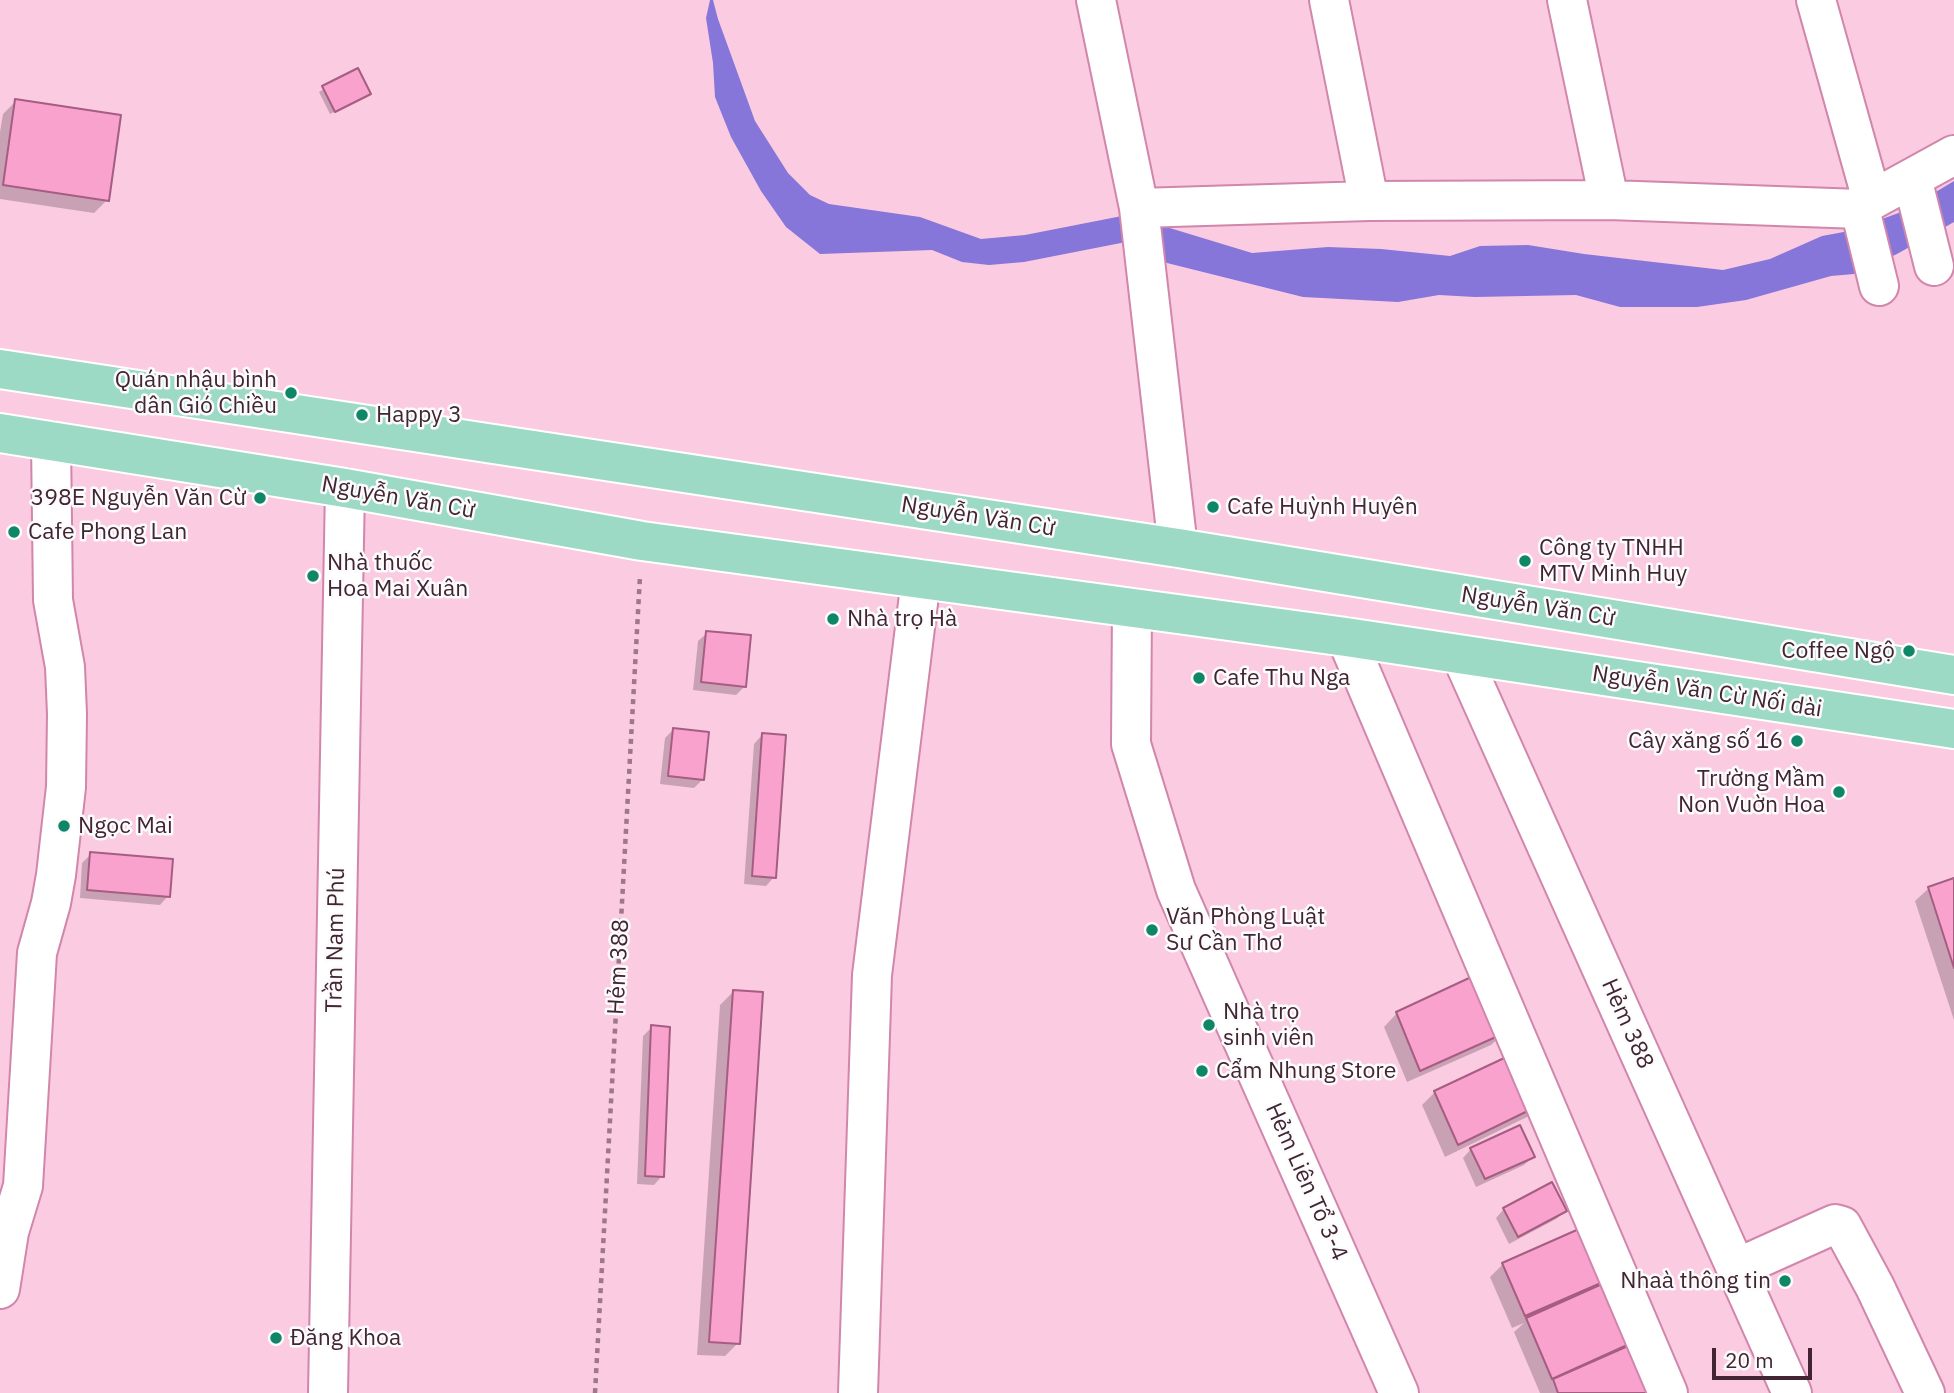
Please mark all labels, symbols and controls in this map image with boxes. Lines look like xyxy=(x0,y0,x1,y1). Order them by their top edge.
place label: Quán nhậu bình dân Gió Chiều xyxy=(115,366,277,420)
marker: Quán nhậu bình dân Gió Chiều xyxy=(283,385,299,401)
place label: Happy 3 xyxy=(376,401,462,429)
marker: Happy 3 xyxy=(354,407,370,423)
street label: Nguyễn Văn Cừ xyxy=(319,471,477,525)
place label: 398E Nguyễn Văn Cừ xyxy=(30,484,246,512)
marker: 398E Nguyễn Văn Cừ xyxy=(252,490,268,506)
street label: Nguyễn Văn Cừ xyxy=(899,491,1057,543)
place label: Cafe Huỳnh Huyên xyxy=(1227,493,1418,521)
marker: Cafe Huỳnh Huyên xyxy=(1205,499,1221,515)
place label: Cafe Phong Lan xyxy=(28,518,187,546)
marker: Cafe Phong Lan xyxy=(6,524,22,540)
place label: Công ty TNHH MTV Minh Huy xyxy=(1539,534,1687,588)
place label: Nhà thuốc Hoa Mai Xuân xyxy=(327,549,468,603)
marker: Công ty TNHH MTV Minh Huy xyxy=(1517,553,1533,569)
marker: Nhà thuốc Hoa Mai Xuân xyxy=(305,568,321,584)
street label: Nguyễn Văn Cừ xyxy=(1459,581,1617,633)
place label: Nhà trọ Hà xyxy=(847,605,957,633)
marker: Nhà trọ Hà xyxy=(825,611,841,627)
place label: Coffee Ngộ xyxy=(1781,637,1895,665)
marker: Coffee Ngộ xyxy=(1901,643,1917,659)
street label: Nguyễn Văn Cừ Nối dài xyxy=(1590,660,1824,724)
place label: Cafe Thu Nga xyxy=(1213,664,1350,692)
marker: Cafe Thu Nga xyxy=(1191,670,1207,686)
place label: Cây xăng số 16 xyxy=(1628,727,1783,755)
marker: Cây xăng số 16 xyxy=(1789,733,1805,749)
place label: Trường Mầm Non Vuờn Hoa xyxy=(1678,765,1825,819)
marker: Trường Mầm Non Vuờn Hoa xyxy=(1831,784,1847,800)
place label: Ngọc Mai xyxy=(78,812,173,840)
marker: Ngọc Mai xyxy=(56,818,72,834)
street label: Trần Nam Phú xyxy=(321,867,351,1013)
place label: Văn Phòng Luật Sư Cần Thơ xyxy=(1166,903,1325,957)
street label: Hẻm 388 xyxy=(603,918,635,1016)
marker: Văn Phòng Luật Sư Cần Thơ xyxy=(1144,922,1160,938)
street label: Hẻm 388 xyxy=(1595,975,1659,1073)
place label: Nhà trọ sinh viên xyxy=(1223,998,1314,1052)
marker: Nhà trọ sinh viên xyxy=(1201,1017,1217,1033)
place label: Cẩm Nhung Store xyxy=(1216,1057,1396,1085)
marker: Cẩm Nhung Store xyxy=(1194,1063,1210,1079)
street label: Hẻm Liên Tổ 3-4 xyxy=(1259,1099,1353,1265)
place label: Nhaà thông tin xyxy=(1620,1267,1771,1295)
marker: Nhaà thông tin xyxy=(1777,1273,1793,1289)
place label: Đăng Khoa xyxy=(290,1324,401,1352)
marker: Đăng Khoa xyxy=(268,1330,284,1346)
scale bar xyxy=(1716,1334,1816,1378)
text: 20 m xyxy=(1725,1346,1774,1374)

